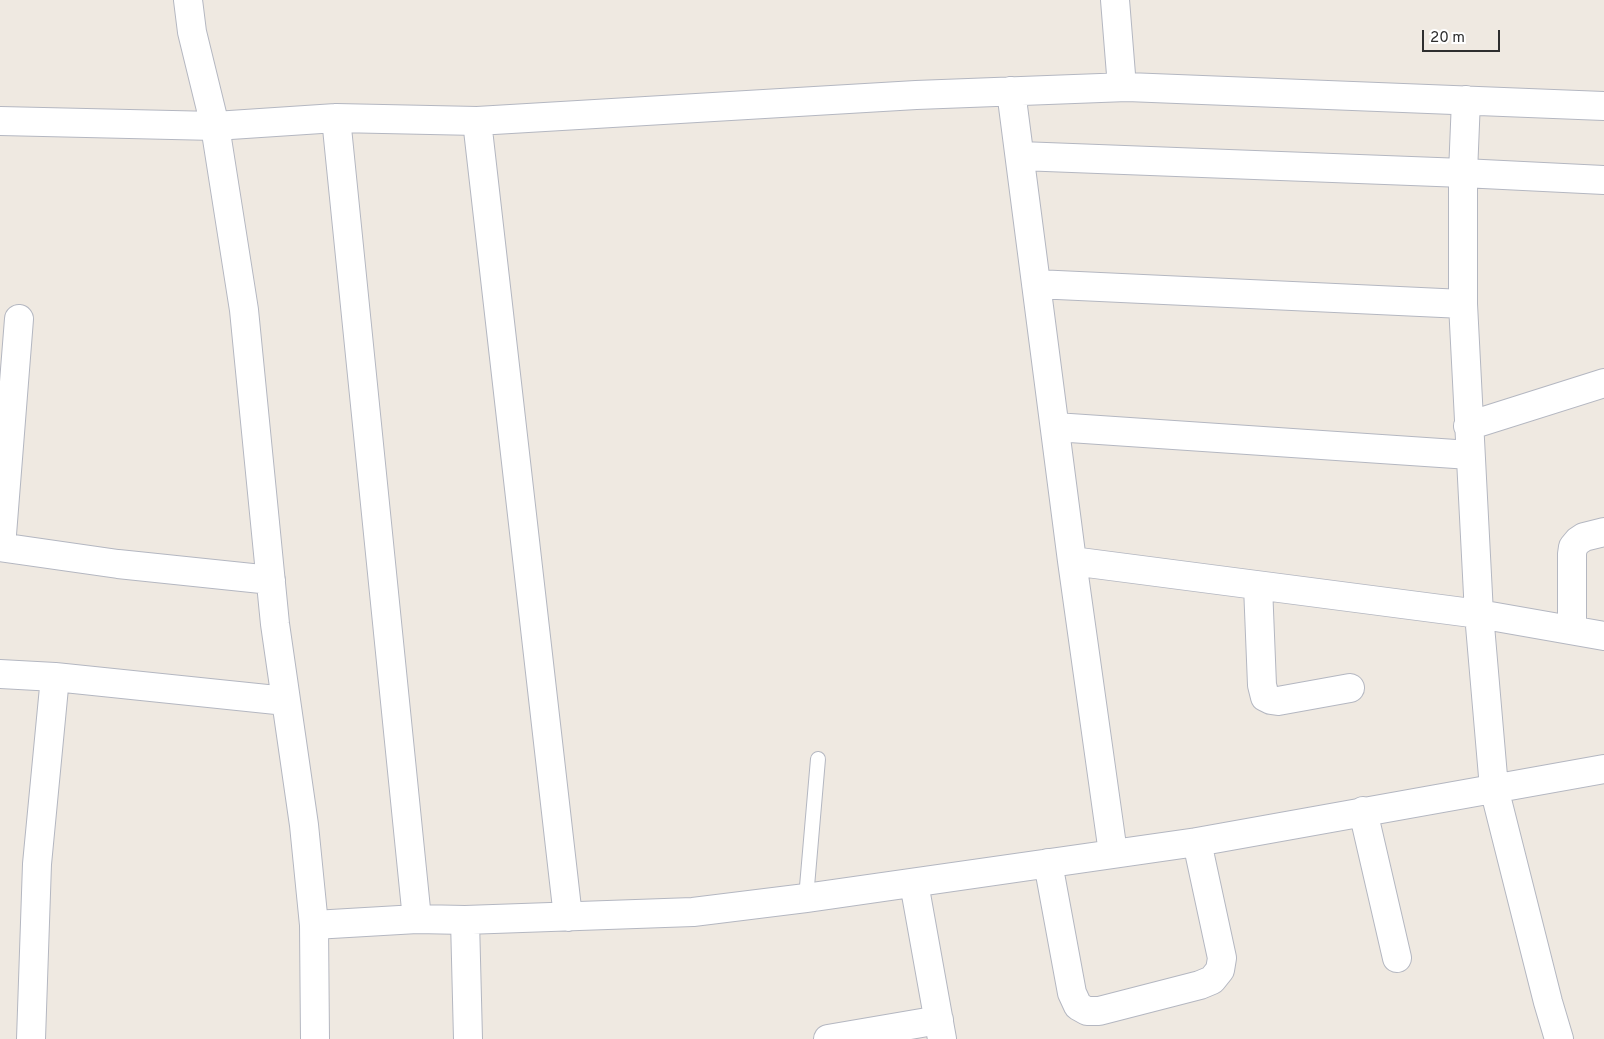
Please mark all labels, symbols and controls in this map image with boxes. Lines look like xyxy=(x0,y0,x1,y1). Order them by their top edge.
scale bar xyxy=(1424,20,1502,52)
text: 20 m xyxy=(1430,29,1465,48)

